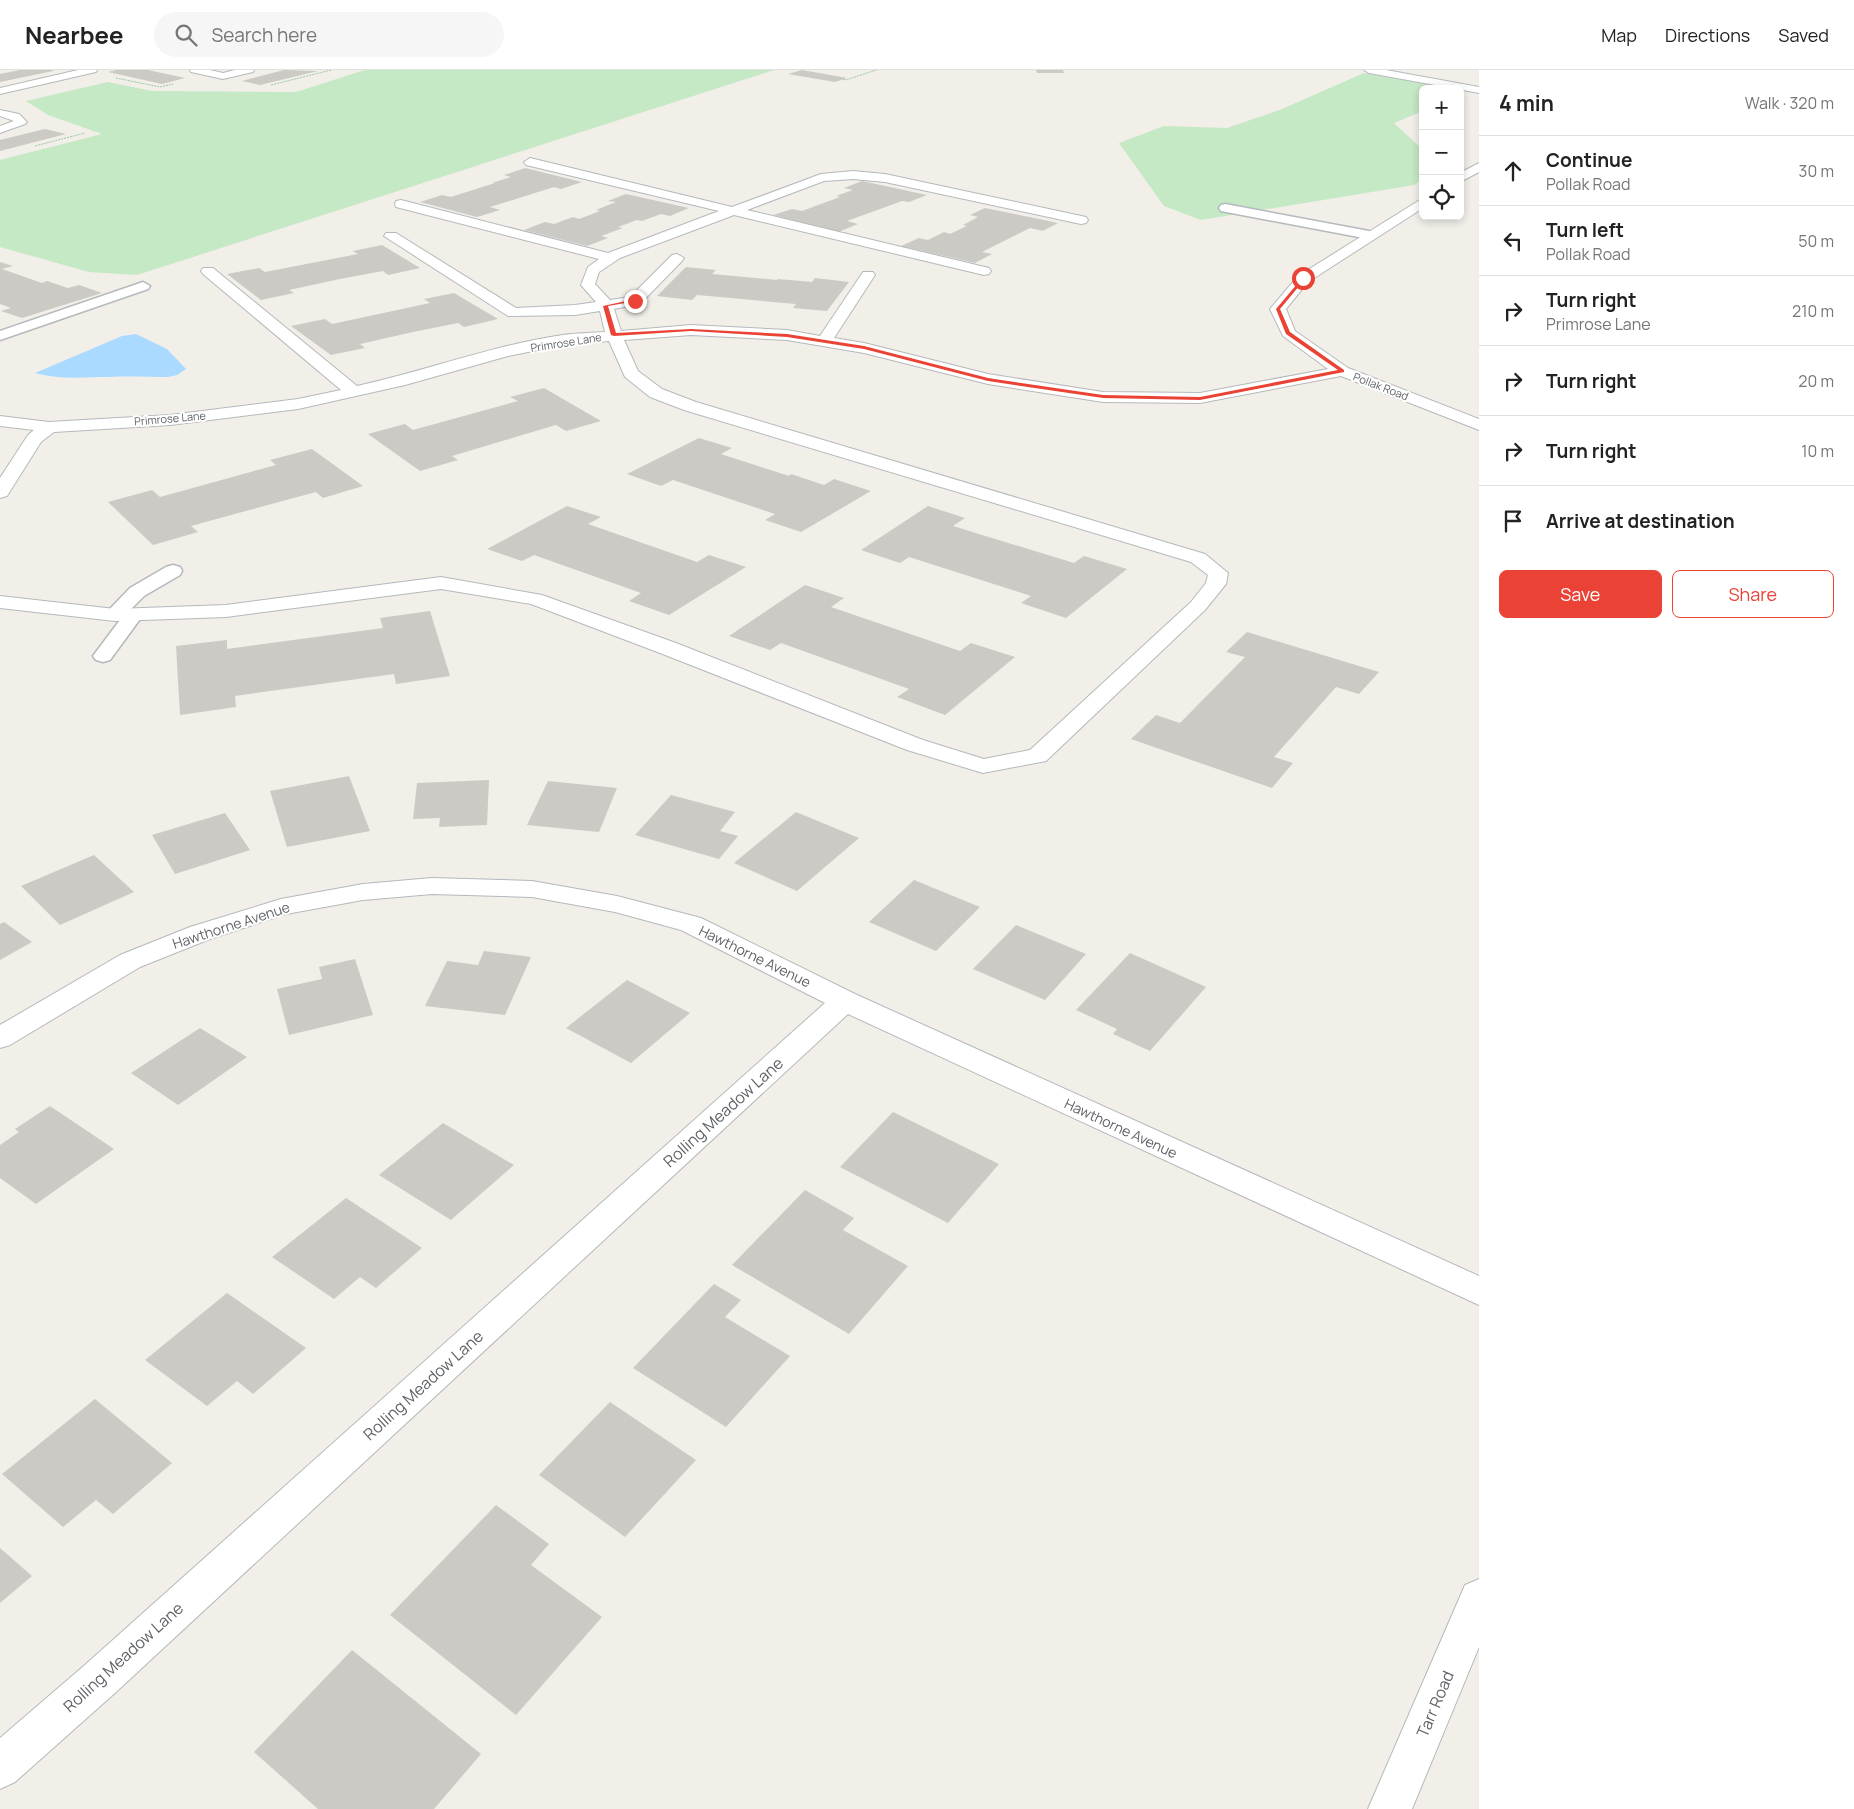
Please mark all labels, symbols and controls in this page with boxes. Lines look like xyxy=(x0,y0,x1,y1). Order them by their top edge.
search box xyxy=(154,12,504,57)
text: Nearbee xyxy=(25,18,124,51)
icon: search xyxy=(172,21,200,49)
text: Search here xyxy=(212,22,317,48)
text: Map xyxy=(1601,23,1637,47)
text: Directions xyxy=(1665,23,1750,47)
text: Saved xyxy=(1778,23,1829,47)
map controls xyxy=(1419,85,1464,220)
button: + xyxy=(1419,85,1464,130)
text: 4 min xyxy=(1499,89,1554,117)
text: Walk · 320 m xyxy=(1745,92,1834,114)
button: − xyxy=(1419,130,1464,175)
text: Continue xyxy=(1546,147,1632,173)
icon: ahead xyxy=(1499,157,1527,185)
text: 30 m xyxy=(1799,160,1834,182)
text: Pollak Road xyxy=(1546,173,1631,195)
button: locate xyxy=(1419,175,1464,220)
text: Turn left xyxy=(1546,217,1624,243)
icon: left xyxy=(1499,227,1527,255)
text: 50 m xyxy=(1798,230,1834,252)
text: Pollak Road xyxy=(1546,243,1631,265)
route start xyxy=(1292,267,1315,290)
text: Turn right xyxy=(1546,287,1636,313)
route end xyxy=(624,290,647,313)
icon: right xyxy=(1499,297,1527,325)
text: 210 m xyxy=(1792,300,1834,322)
text: Primrose Lane xyxy=(1546,313,1651,335)
street label: Primrose Lane xyxy=(529,329,603,355)
icon: right xyxy=(1499,367,1527,395)
text: Turn right xyxy=(1546,368,1636,394)
street label: Pollak Road xyxy=(1351,369,1411,403)
text: 20 m xyxy=(1798,370,1834,392)
street label: Primrose Lane xyxy=(134,407,207,429)
icon: right xyxy=(1499,437,1527,465)
text: Turn right xyxy=(1546,438,1636,464)
text: 10 m xyxy=(1801,440,1834,462)
icon: arrive xyxy=(1499,507,1527,535)
text: Arrive at destination xyxy=(1546,508,1735,534)
button: Save xyxy=(1499,570,1662,618)
button: Share xyxy=(1672,570,1834,618)
street label: Hawthorne Avenue xyxy=(170,897,292,953)
street label: Hawthorne Avenue xyxy=(696,921,814,991)
street label: Rolling Meadow Lane xyxy=(658,1052,788,1172)
street label: Hawthorne Avenue xyxy=(1062,1094,1180,1162)
street label: Rolling Meadow Lane xyxy=(358,1325,488,1445)
street label: Rolling Meadow Lane xyxy=(58,1597,188,1717)
street label: Tarr Road xyxy=(1411,1667,1459,1741)

